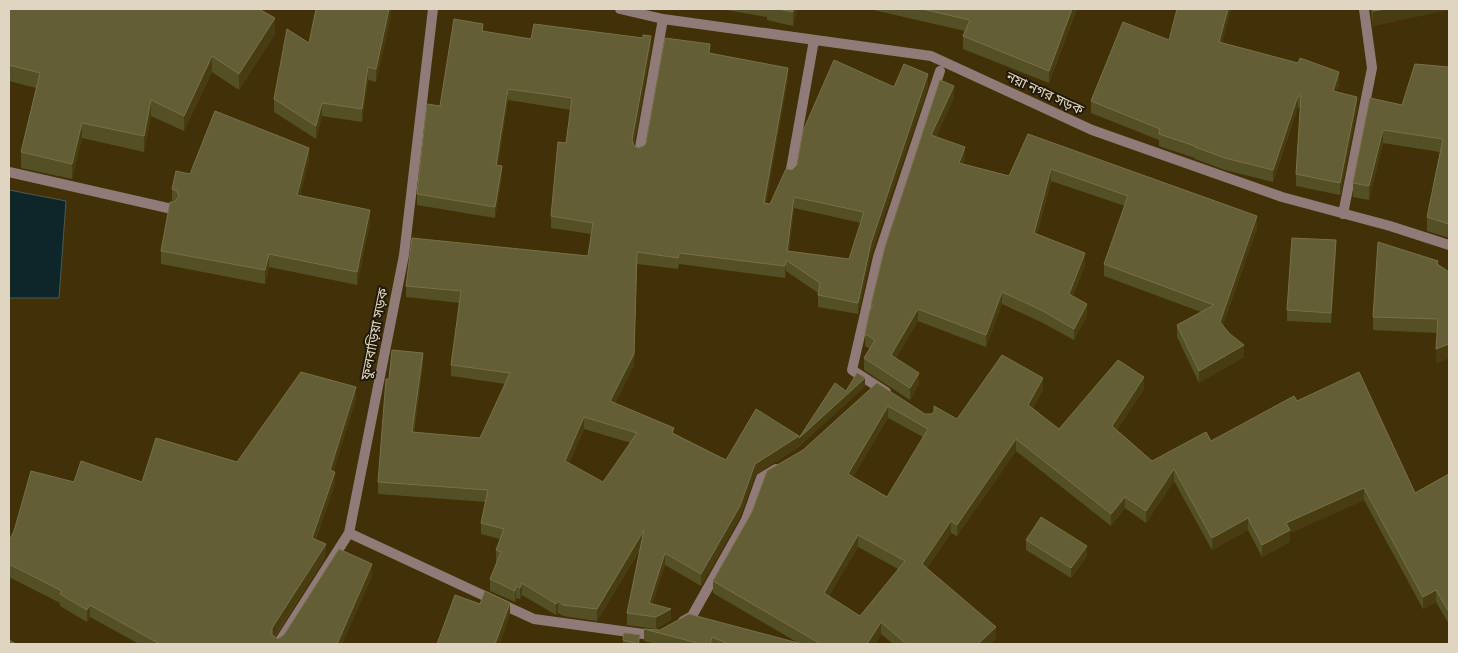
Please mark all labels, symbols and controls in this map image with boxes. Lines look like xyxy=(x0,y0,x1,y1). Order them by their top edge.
street label: নয়া নগর সড়ক xyxy=(1002,69,1086,120)
street label: ফুলবাড়িয়া সড়ক xyxy=(357,286,393,383)

